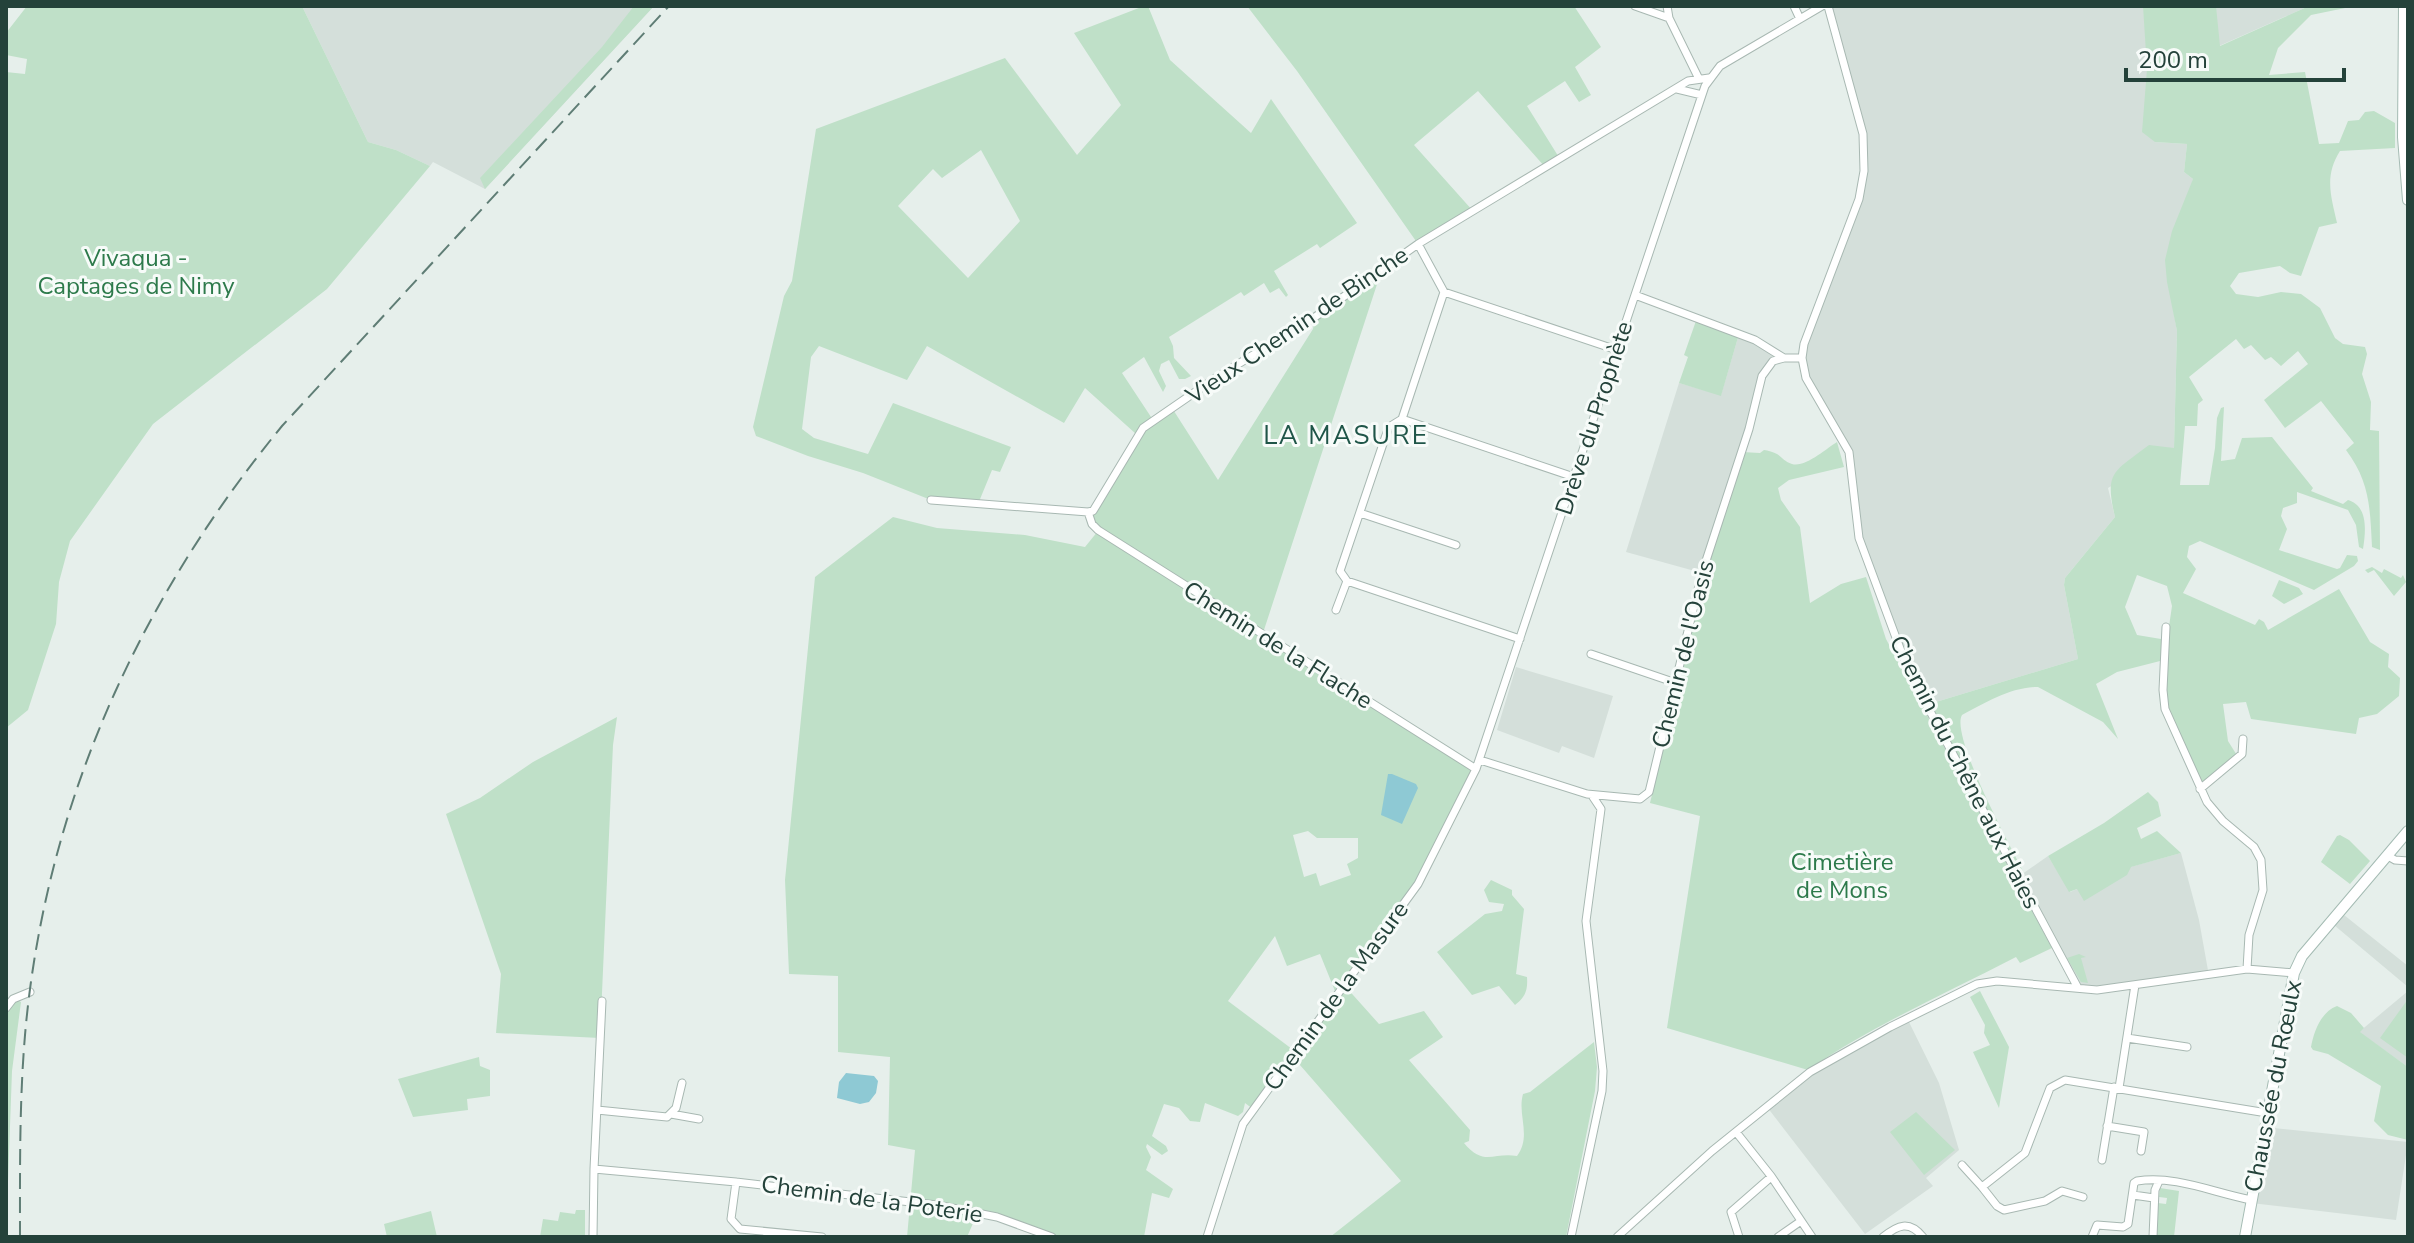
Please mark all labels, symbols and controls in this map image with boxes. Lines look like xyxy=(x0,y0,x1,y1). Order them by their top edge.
scale bar xyxy=(2126,32,2344,82)
text: 200 m xyxy=(2138,44,2208,76)
street label: Vieux Chemin de Binche xyxy=(1179,239,1414,412)
park label: Vivaqua - Captages de Nimy xyxy=(37,242,235,302)
street label: Drève du Prophète xyxy=(1548,317,1640,519)
district label: LA MASURE xyxy=(1263,418,1429,453)
street label: Chemin de l'Oasis xyxy=(1644,557,1722,751)
street label: Chemin de la Flache xyxy=(1177,574,1379,716)
street label: Chemin du Chêne aux Haies xyxy=(1882,630,2048,914)
park label: Cimetière de Mons xyxy=(1791,846,1893,906)
street label: Chemin de la Masure xyxy=(1256,895,1416,1097)
street label: Chaussée du Rœulx xyxy=(2237,977,2309,1195)
street label: Chemin de la Poterie xyxy=(759,1168,985,1230)

